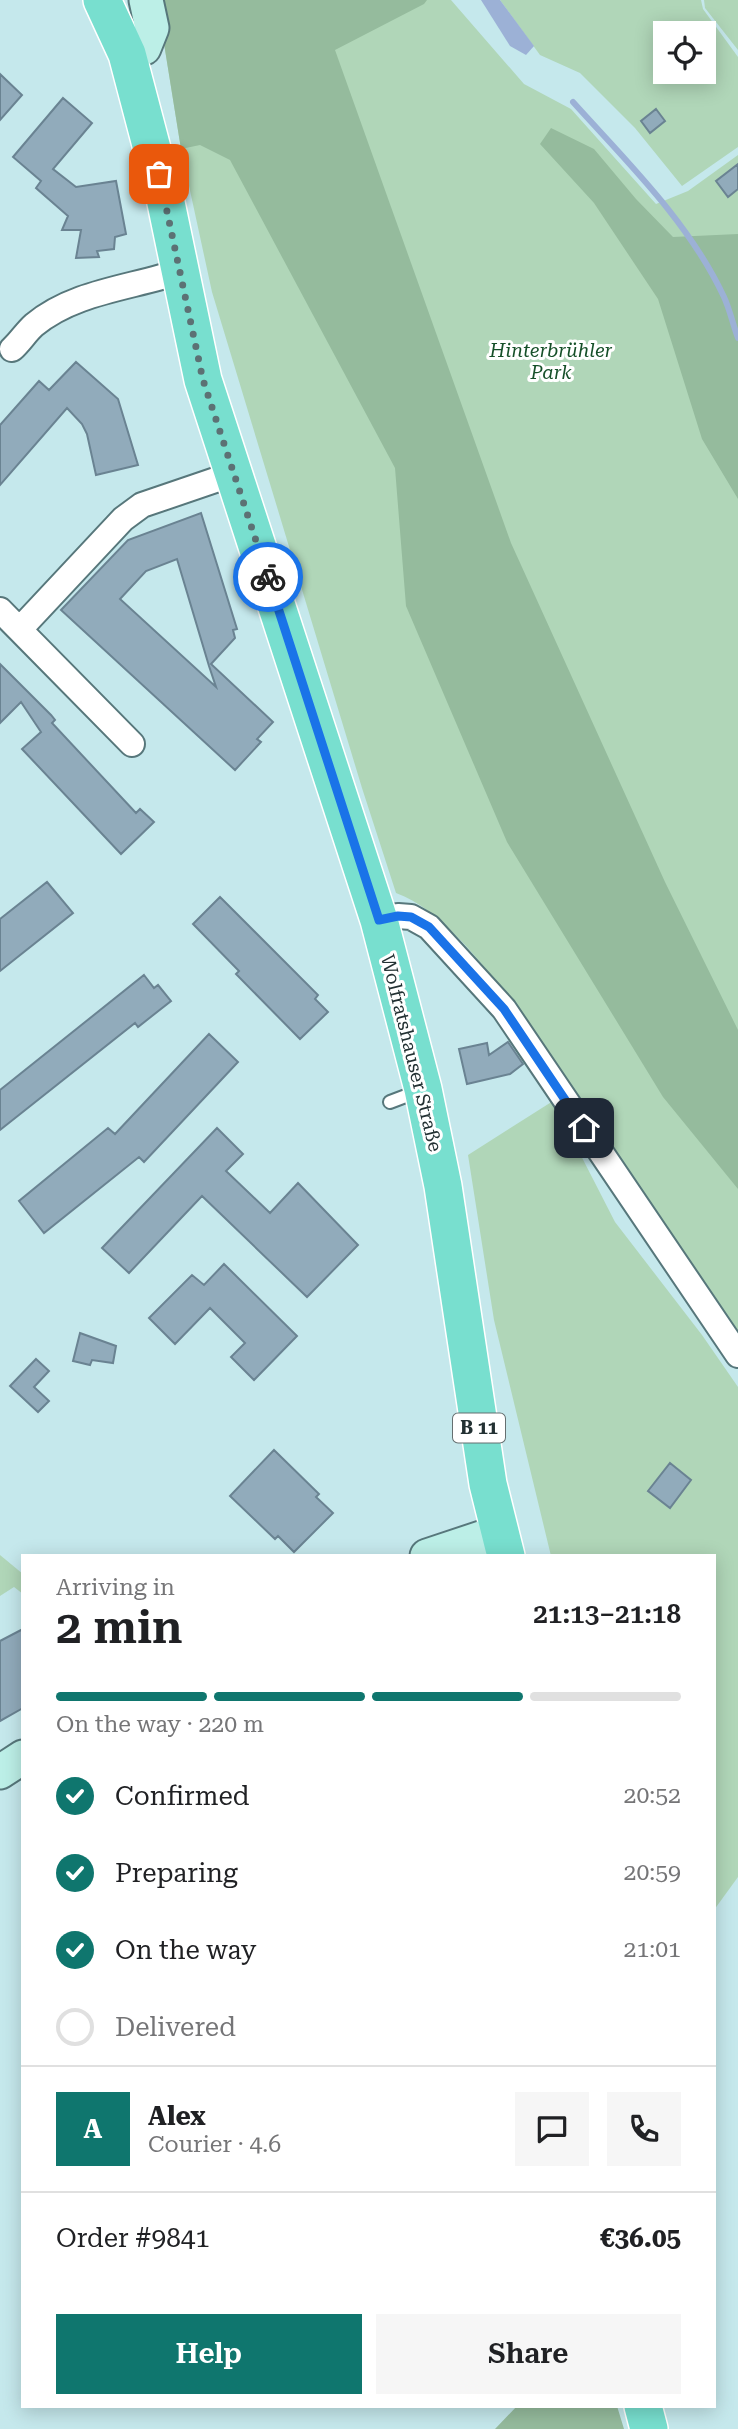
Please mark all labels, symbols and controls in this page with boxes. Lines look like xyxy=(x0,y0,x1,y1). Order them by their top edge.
map controls xyxy=(653,21,716,84)
button: locate xyxy=(653,21,716,84)
pin xyxy=(129,144,189,204)
icon: bag xyxy=(140,155,178,193)
park label: Hinterbrühler Park xyxy=(488,339,613,384)
courier xyxy=(233,542,303,612)
icon: bike xyxy=(249,558,287,596)
street label: Wolfratshauser Straße xyxy=(376,952,447,1154)
pin xyxy=(554,1098,614,1158)
icon: home xyxy=(565,1109,603,1147)
road number: B 11 xyxy=(453,1414,505,1442)
text: Arriving in xyxy=(56,1574,175,1601)
text: 21:13–21:18 xyxy=(533,1599,681,1629)
text: 2 min xyxy=(56,1600,183,1654)
text: On the way · 220 m xyxy=(56,1711,264,1738)
icon: check xyxy=(56,1777,94,1815)
text: Confirmed xyxy=(115,1781,250,1811)
text: 20:52 xyxy=(624,1782,681,1809)
icon: check xyxy=(56,1854,94,1892)
text: Preparing xyxy=(115,1858,238,1888)
text: 20:59 xyxy=(624,1859,681,1886)
icon: check xyxy=(56,1931,94,1969)
text: On the way xyxy=(115,1935,256,1965)
text: 21:01 xyxy=(624,1936,681,1963)
text: Delivered xyxy=(115,2012,236,2042)
button: chat xyxy=(515,2092,589,2166)
button: phone xyxy=(607,2092,681,2166)
text: Alex xyxy=(148,2101,206,2131)
text: A xyxy=(84,2114,102,2144)
text: Courier · 4.6 xyxy=(148,2131,281,2158)
text: Order #9841 xyxy=(56,2223,210,2253)
text: €36.05 xyxy=(600,2223,681,2253)
button: Help xyxy=(56,2314,362,2394)
button: Share xyxy=(376,2314,681,2394)

